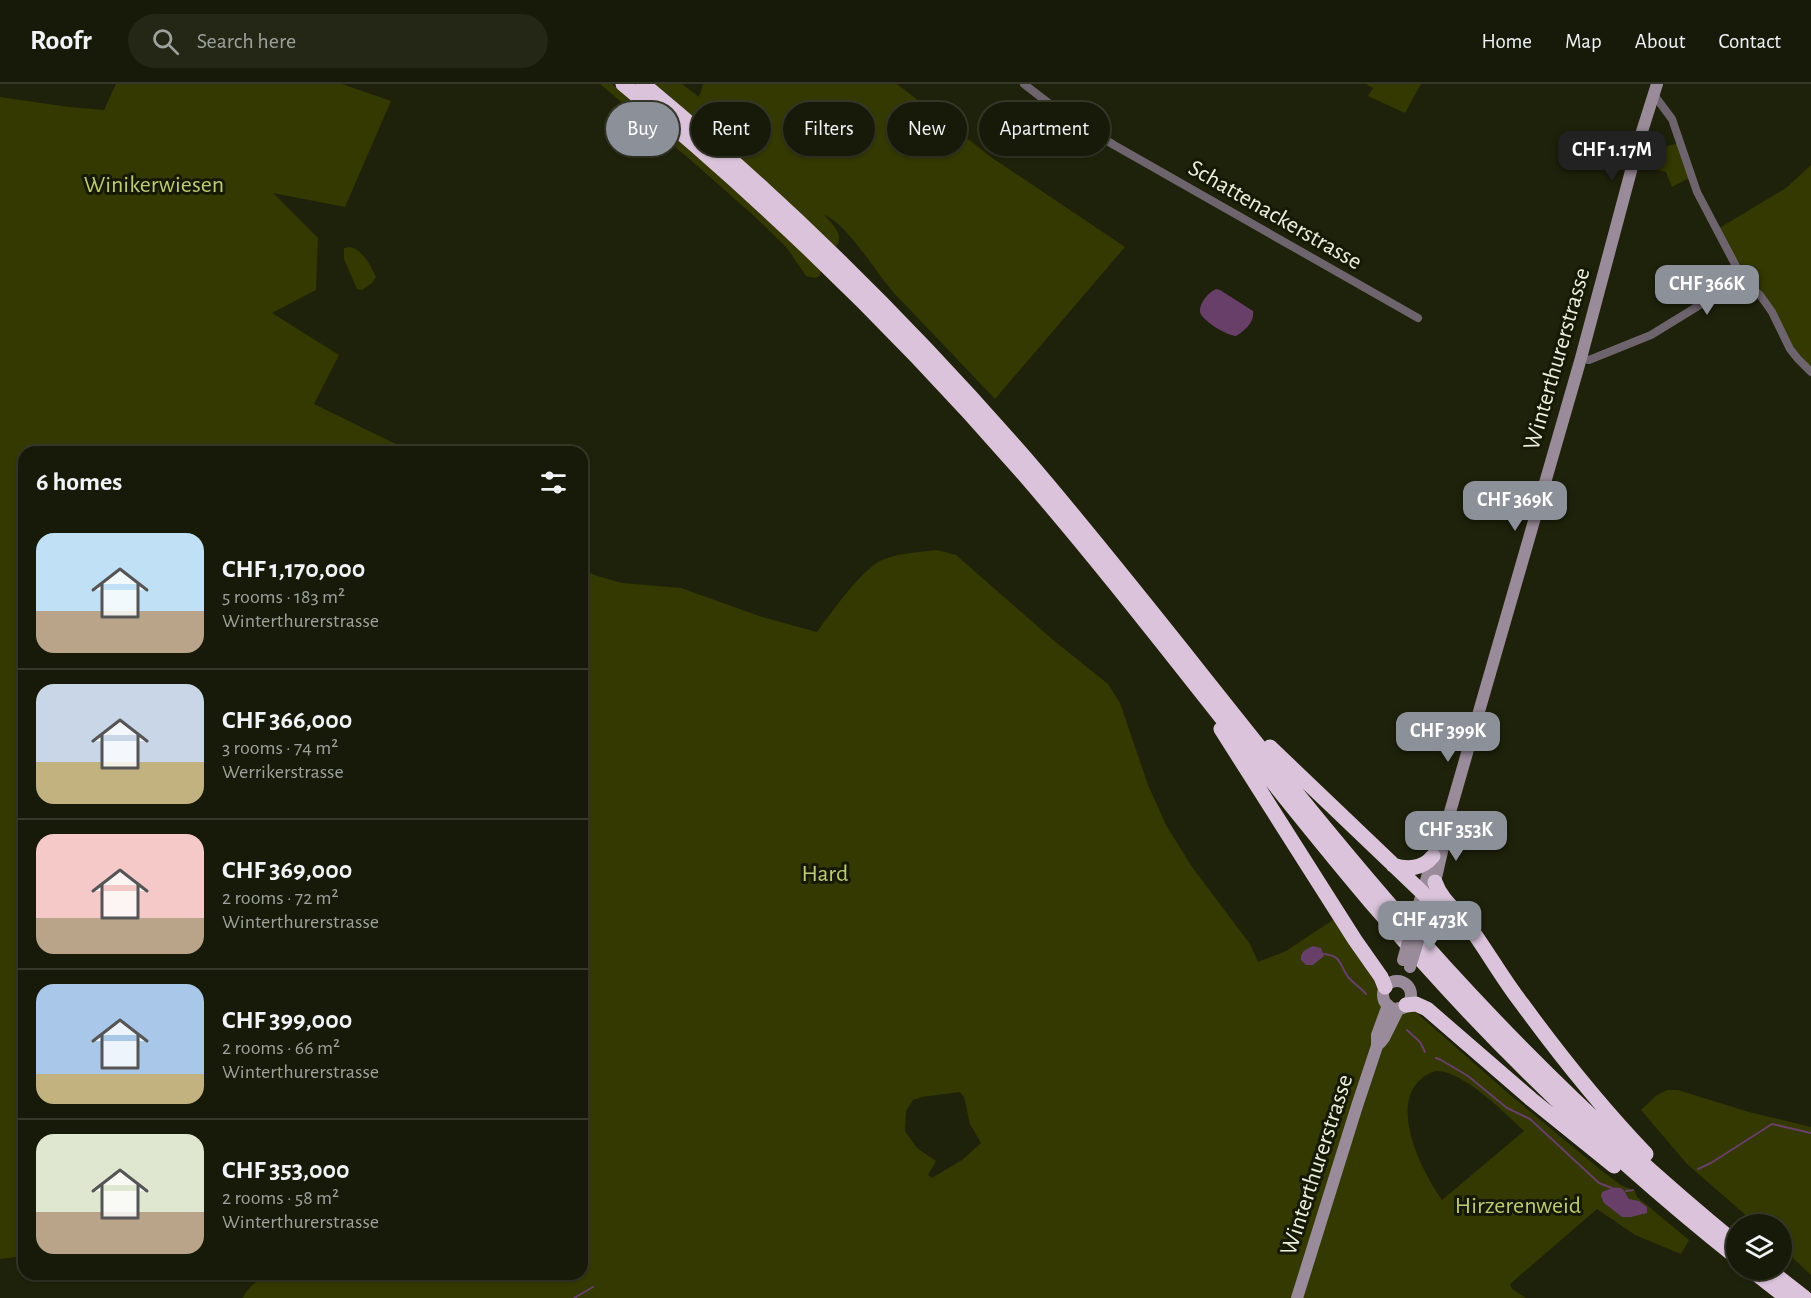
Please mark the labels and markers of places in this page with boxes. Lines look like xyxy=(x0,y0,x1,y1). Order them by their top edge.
pin: CHF 1.17M xyxy=(1543,131,1681,182)
pin: CHF 366K xyxy=(1645,265,1769,316)
pin: CHF 369K xyxy=(1453,481,1577,532)
pin: CHF 399K xyxy=(1386,712,1510,763)
pin: CHF 353K xyxy=(1394,811,1518,862)
pin: CHF 473K xyxy=(1368,901,1492,952)

